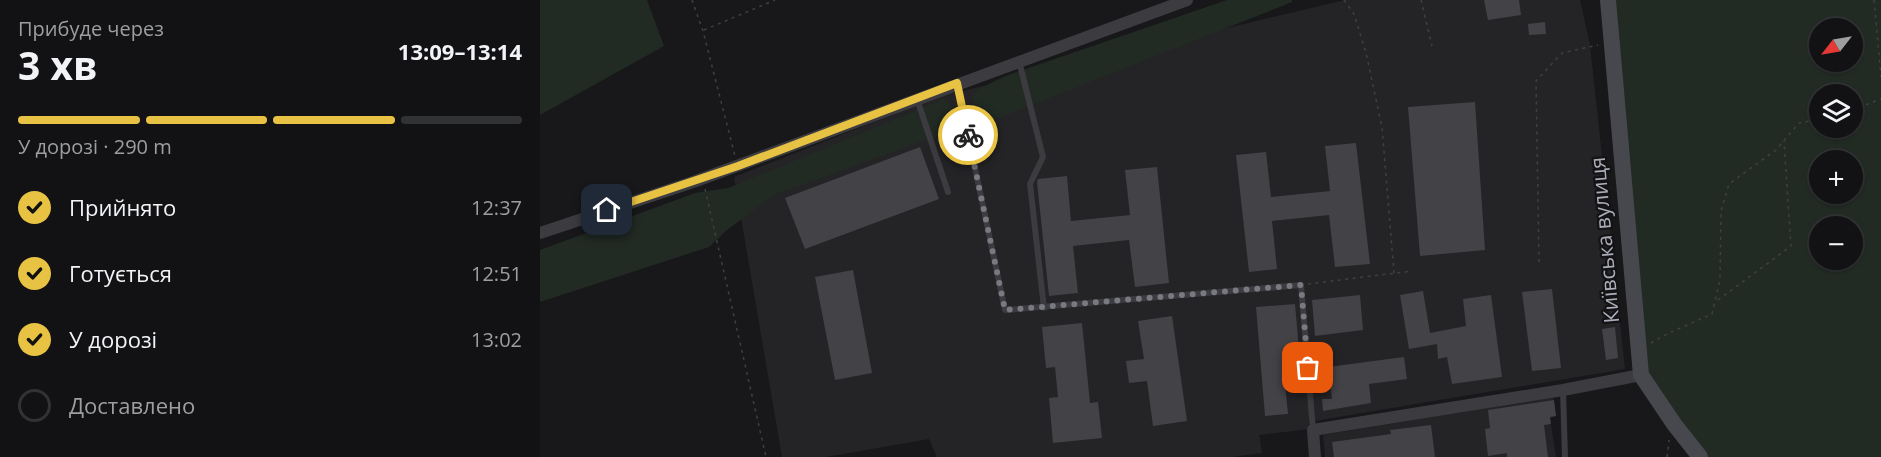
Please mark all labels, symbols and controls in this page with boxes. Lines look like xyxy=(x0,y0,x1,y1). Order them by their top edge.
text: Прибуде через xyxy=(18,15,164,42)
north arrow xyxy=(1809,18,1863,72)
map controls xyxy=(1809,18,1863,270)
text: 13:09–13:14 xyxy=(398,36,522,66)
text: 3 хв xyxy=(18,38,98,91)
button: layers xyxy=(1809,84,1863,138)
courier xyxy=(938,105,998,165)
icon: bike xyxy=(952,119,985,152)
text: У дорозі · 290 m xyxy=(18,133,172,160)
button: + xyxy=(1809,150,1863,204)
street label: Київська вулиця xyxy=(1583,156,1625,324)
pin xyxy=(581,184,632,235)
icon: check xyxy=(18,191,51,224)
text: Прийнято xyxy=(69,192,176,222)
icon: home xyxy=(590,193,623,226)
text: 12:37 xyxy=(471,194,522,221)
button: − xyxy=(1809,216,1863,270)
icon: check xyxy=(18,257,51,290)
text: Готується xyxy=(69,258,172,288)
text: 12:51 xyxy=(471,260,522,287)
icon: check xyxy=(18,323,51,356)
text: У дорозі xyxy=(69,324,157,354)
text: 13:02 xyxy=(471,326,522,353)
pin xyxy=(1282,342,1333,393)
icon: bag xyxy=(1291,351,1324,384)
text: Доставлено xyxy=(69,390,195,420)

